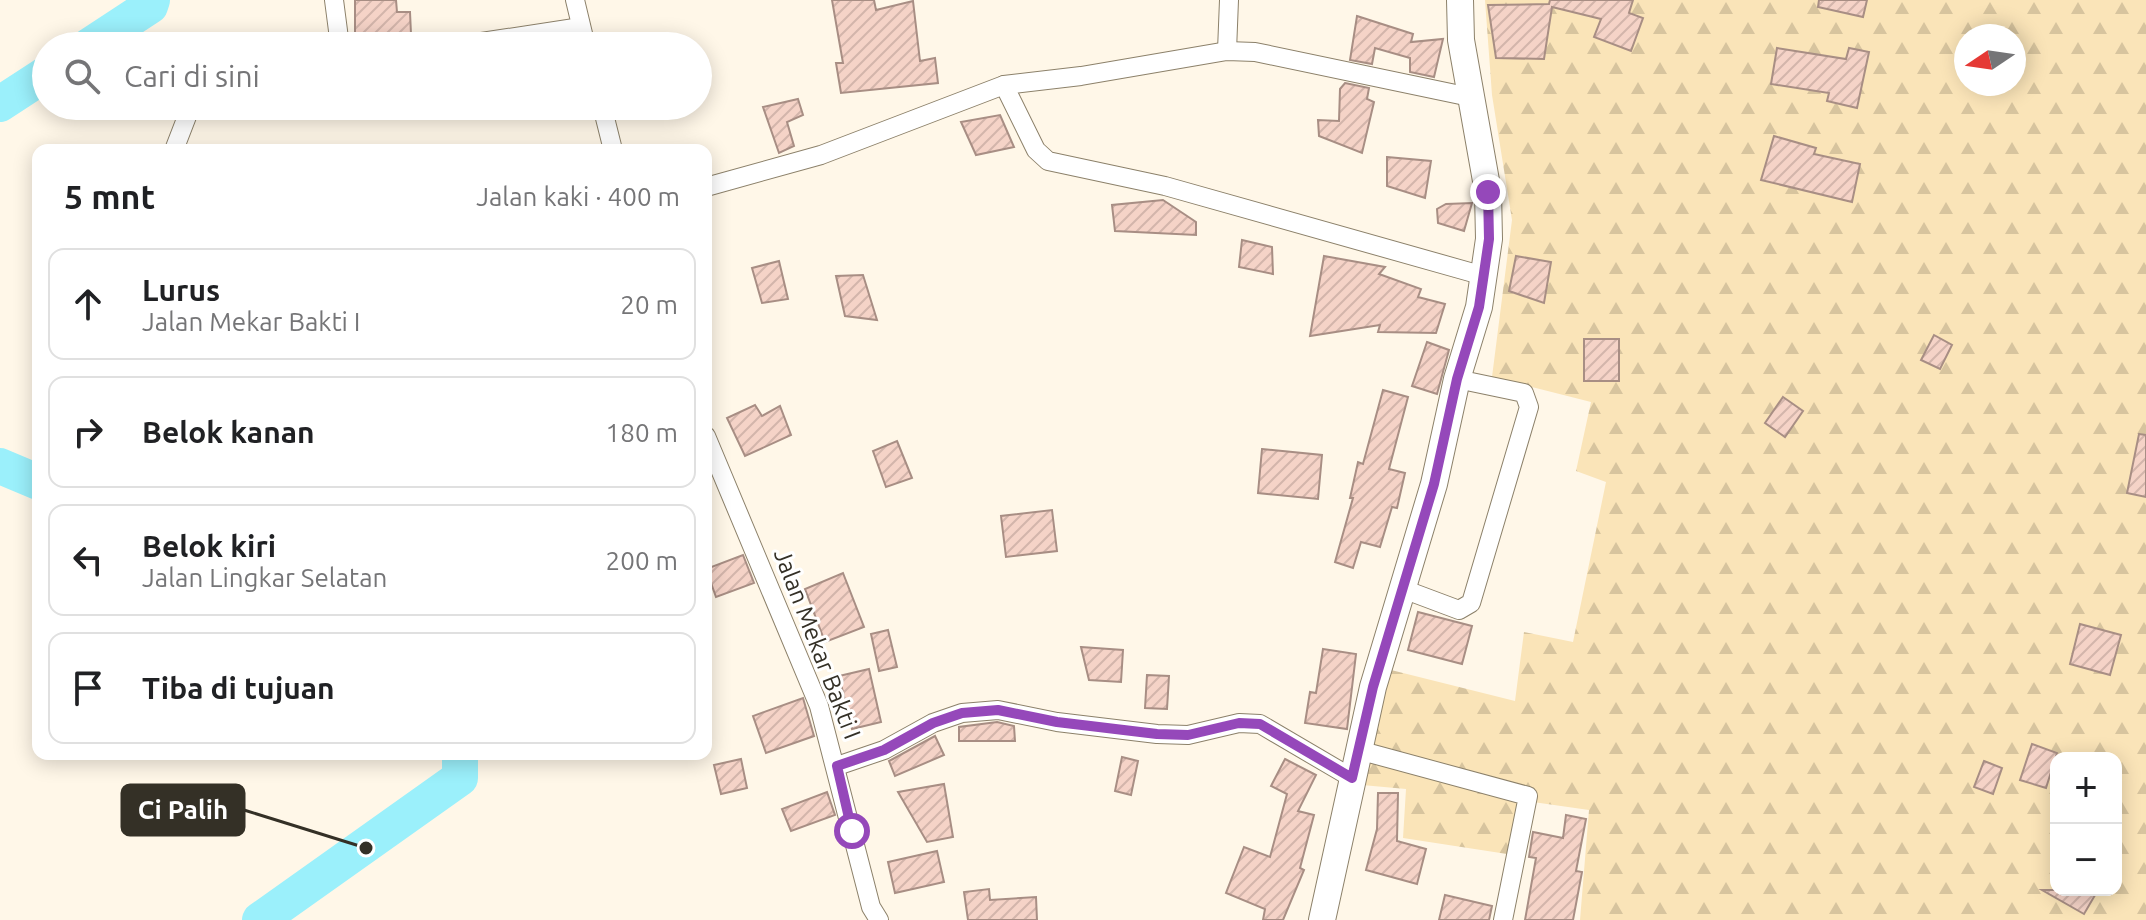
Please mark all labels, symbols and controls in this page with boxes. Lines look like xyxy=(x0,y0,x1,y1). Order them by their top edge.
north arrow xyxy=(1954,24,2026,96)
search box xyxy=(32,32,712,120)
icon: search xyxy=(60,54,104,98)
text: Cari di sini xyxy=(124,59,260,93)
route end xyxy=(1470,174,1506,210)
text: 5 mnt xyxy=(64,177,155,215)
text: Jalan kaki · 400 m xyxy=(476,182,680,211)
text: Lurus xyxy=(142,273,220,307)
icon: ahead xyxy=(66,282,110,326)
text: 20 m xyxy=(620,290,678,319)
text: Jalan Mekar Bakti I xyxy=(142,307,361,336)
icon: right xyxy=(66,410,110,454)
text: Belok kanan xyxy=(142,415,315,449)
text: 180 m xyxy=(606,418,678,447)
text: Belok kiri xyxy=(142,529,276,563)
icon: left xyxy=(66,538,110,582)
street label: Jalan Mekar Bakti I xyxy=(769,545,866,743)
text: 200 m xyxy=(606,546,678,575)
text: Jalan Lingkar Selatan xyxy=(142,563,387,592)
icon: arrive xyxy=(66,666,110,710)
text: Tiba di tujuan xyxy=(142,671,335,705)
map controls xyxy=(2050,752,2122,896)
button: + xyxy=(2050,752,2122,824)
callout: Ci Palih xyxy=(122,785,244,835)
text: Ci Palih xyxy=(138,795,228,824)
route start xyxy=(834,813,870,849)
button: − xyxy=(2050,824,2122,896)

